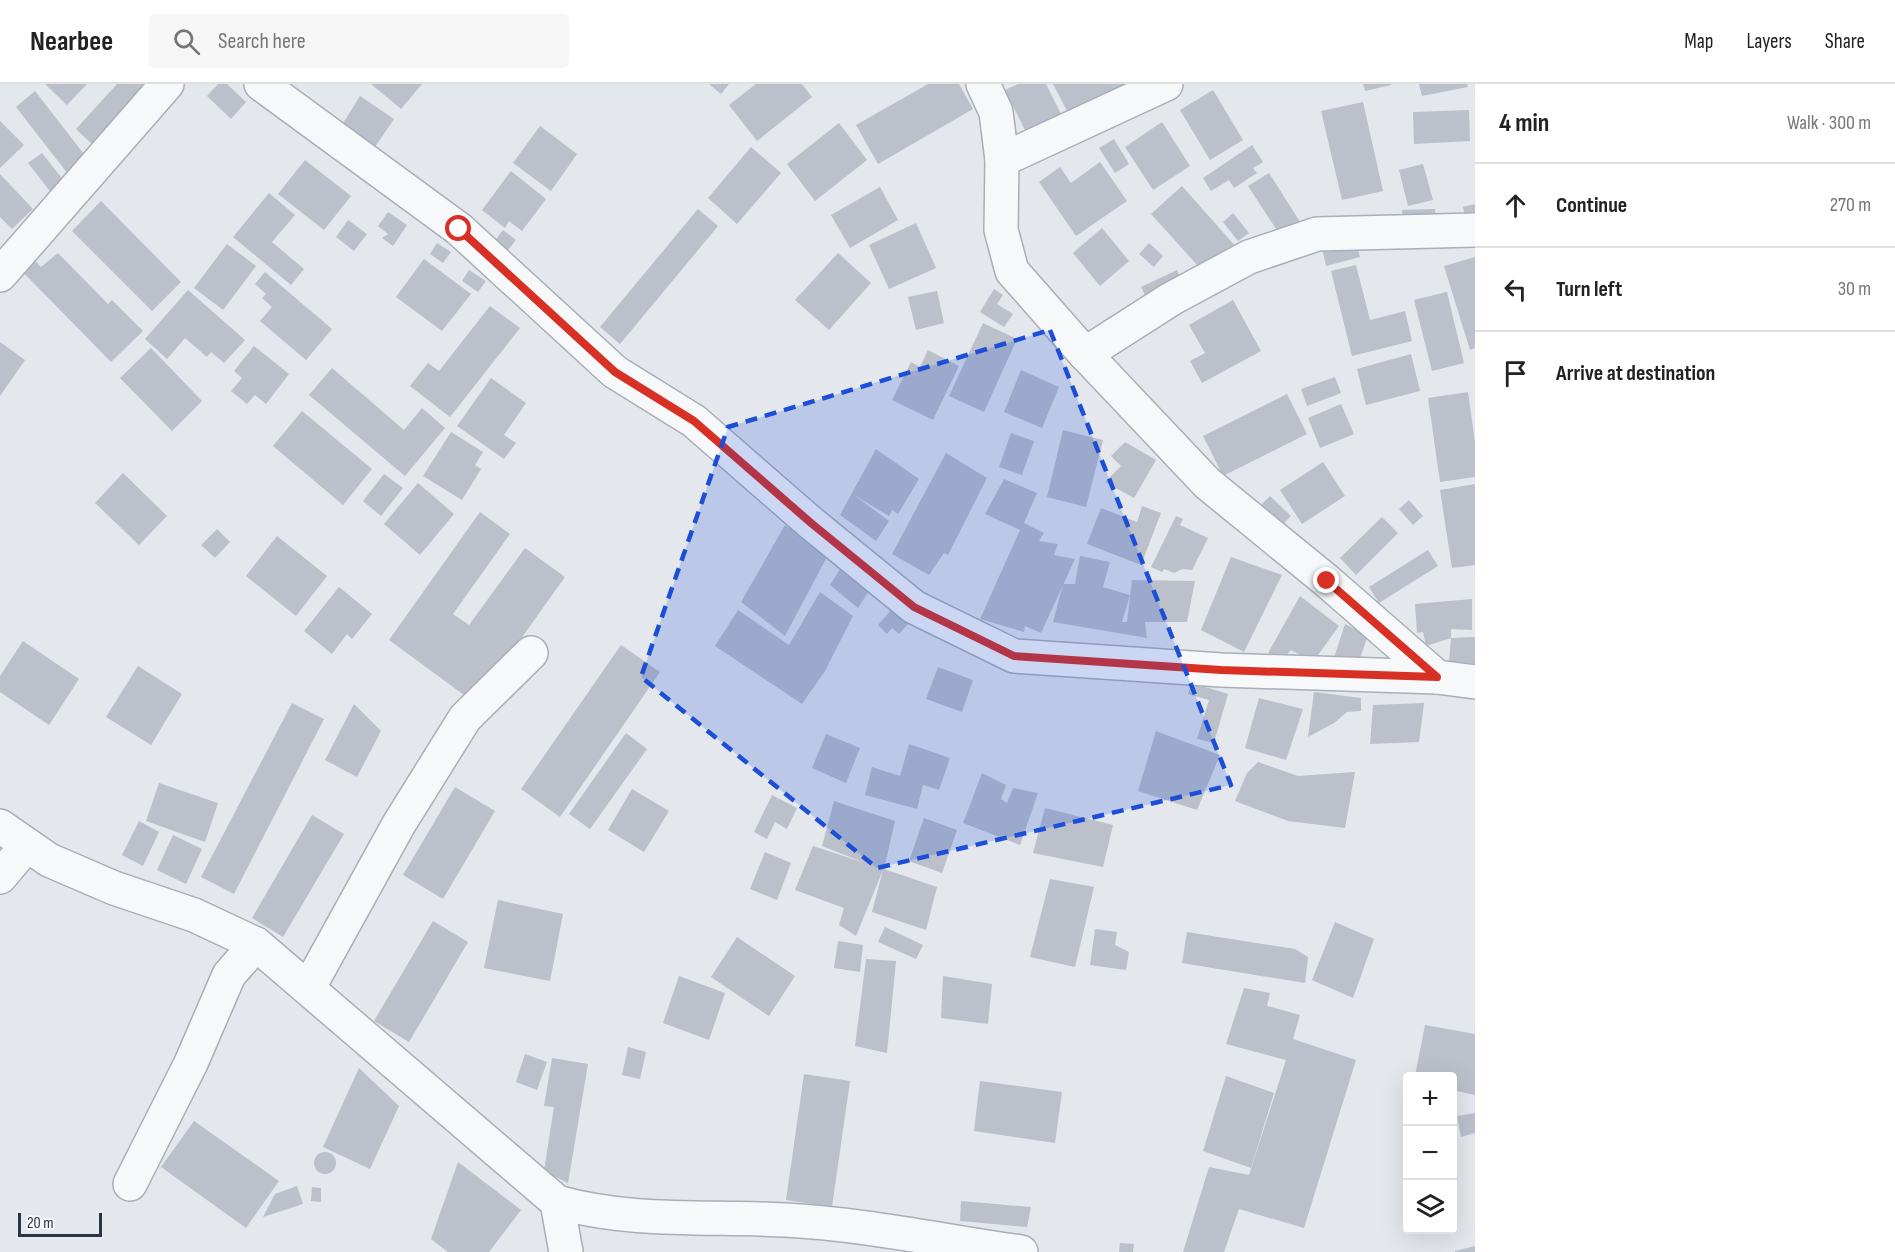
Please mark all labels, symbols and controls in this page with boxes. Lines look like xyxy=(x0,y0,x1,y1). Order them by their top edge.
search box xyxy=(149,14,569,68)
text: Nearbee xyxy=(30,25,113,58)
icon: search xyxy=(170,25,203,58)
text: Search here xyxy=(218,28,306,55)
text: Map xyxy=(1684,29,1713,54)
text: Layers xyxy=(1746,29,1792,54)
text: Share xyxy=(1825,29,1865,54)
text: 4 min xyxy=(1499,108,1549,139)
text: Walk · 300 m xyxy=(1787,111,1871,135)
icon: ahead xyxy=(1499,189,1532,222)
text: Continue xyxy=(1556,192,1627,219)
text: 270 m xyxy=(1830,193,1871,217)
route start xyxy=(445,215,471,241)
icon: left xyxy=(1499,273,1532,306)
text: Turn left xyxy=(1556,276,1622,303)
text: 30 m xyxy=(1838,277,1871,301)
icon: arrive xyxy=(1499,357,1532,390)
text: Arrive at destination xyxy=(1556,360,1715,387)
route end xyxy=(1313,567,1339,593)
map controls xyxy=(1403,1072,1457,1234)
button: + xyxy=(1403,1072,1457,1126)
button: − xyxy=(1403,1126,1457,1180)
button: layers xyxy=(1403,1180,1457,1234)
scale bar xyxy=(18,1210,102,1238)
text: 20 m xyxy=(27,1214,54,1233)

